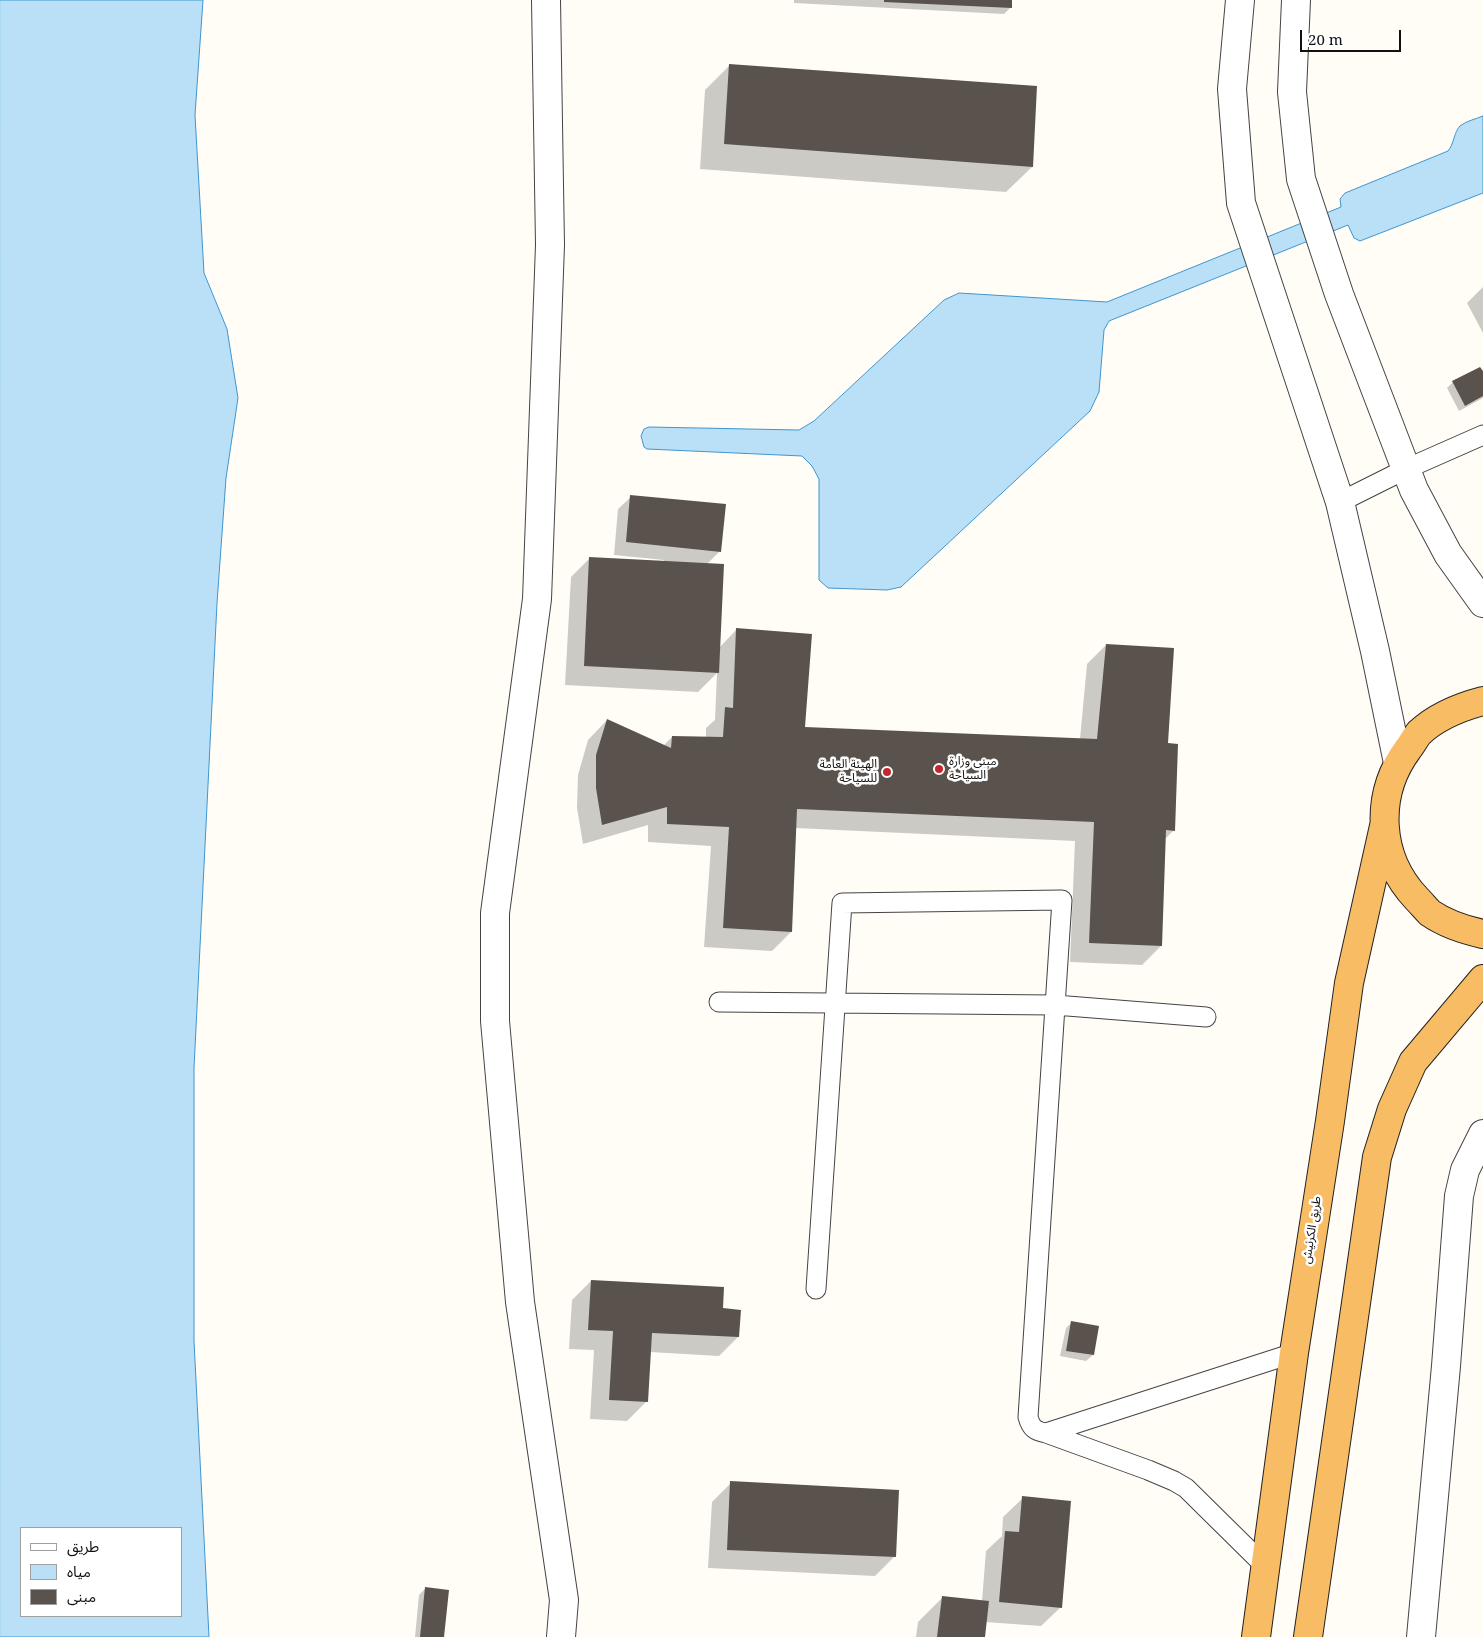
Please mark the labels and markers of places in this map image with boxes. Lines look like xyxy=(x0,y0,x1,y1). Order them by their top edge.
place label: مبنى وزارة السياحة xyxy=(949,755,997,783)
place label: الهيئة العامة للسياحة xyxy=(820,758,877,786)
marker: مبنى وزارة السياحة xyxy=(933,763,945,775)
marker: الهيئة العامة للسياحة xyxy=(881,766,893,778)

